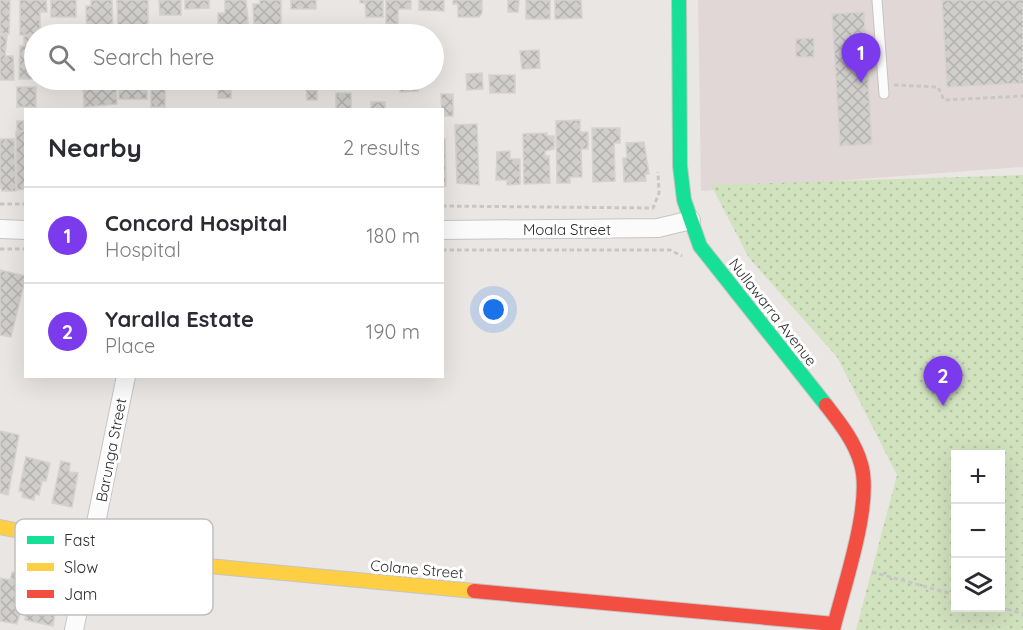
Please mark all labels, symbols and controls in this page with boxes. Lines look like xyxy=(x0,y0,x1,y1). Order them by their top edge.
search box xyxy=(24,24,444,90)
pin: 1 xyxy=(842,34,880,83)
icon: search xyxy=(45,41,78,74)
text: Search here xyxy=(93,43,214,71)
text: Nearby xyxy=(48,131,142,164)
text: 2 results xyxy=(343,135,420,160)
text: Concord Hospital xyxy=(105,209,288,237)
street label: Moala Street xyxy=(523,220,611,239)
text: 1 xyxy=(64,223,71,248)
text: 180 m xyxy=(366,223,420,248)
text: Hospital xyxy=(105,237,181,262)
street label: Nullawarra Avenue xyxy=(725,254,821,370)
your location xyxy=(479,295,508,324)
text: Yaralla Estate xyxy=(105,305,254,333)
text: 2 xyxy=(62,319,73,344)
text: 190 m xyxy=(366,319,420,344)
text: Place xyxy=(105,333,155,358)
pin: 2 xyxy=(924,356,962,406)
street label: Barunga Street xyxy=(92,396,130,504)
map controls xyxy=(951,450,1005,612)
button: + xyxy=(951,450,1005,504)
button: − xyxy=(951,504,1005,558)
legend xyxy=(15,519,213,615)
text: Fast xyxy=(64,530,95,550)
street label: Colane Street xyxy=(370,555,464,583)
text: Slow xyxy=(64,557,98,577)
button: layers xyxy=(951,558,1005,612)
text: Jam xyxy=(64,584,97,604)

